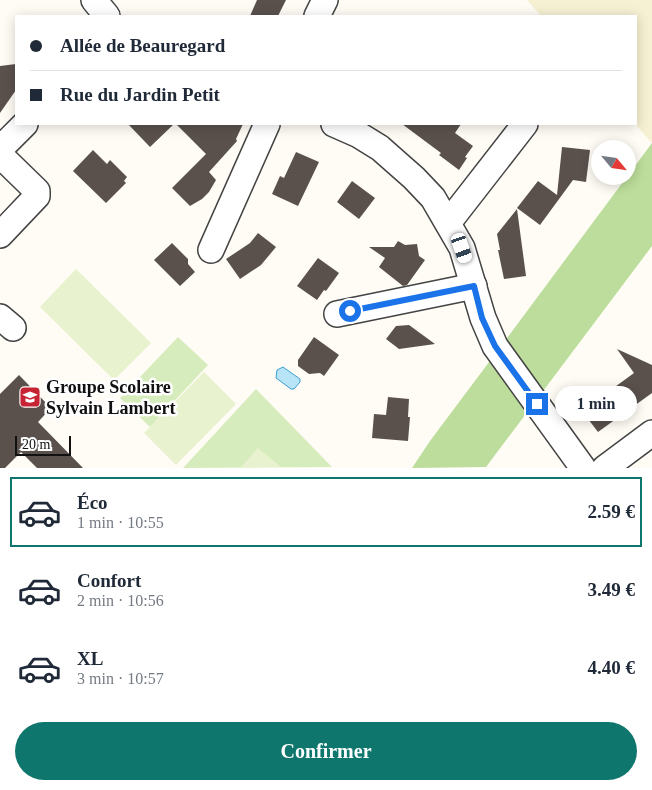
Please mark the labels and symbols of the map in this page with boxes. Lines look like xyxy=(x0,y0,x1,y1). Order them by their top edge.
north arrow xyxy=(591,140,636,185)
car xyxy=(450,231,473,265)
route start xyxy=(339,300,361,322)
place label: Groupe Scolaire Sylvain Lambert xyxy=(46,377,176,418)
school or university icon: Groupe Scolaire Sylvain Lambert xyxy=(18,385,42,409)
callout: 1 min xyxy=(554,386,637,422)
route end xyxy=(526,393,548,415)
scale bar xyxy=(15,432,71,456)

